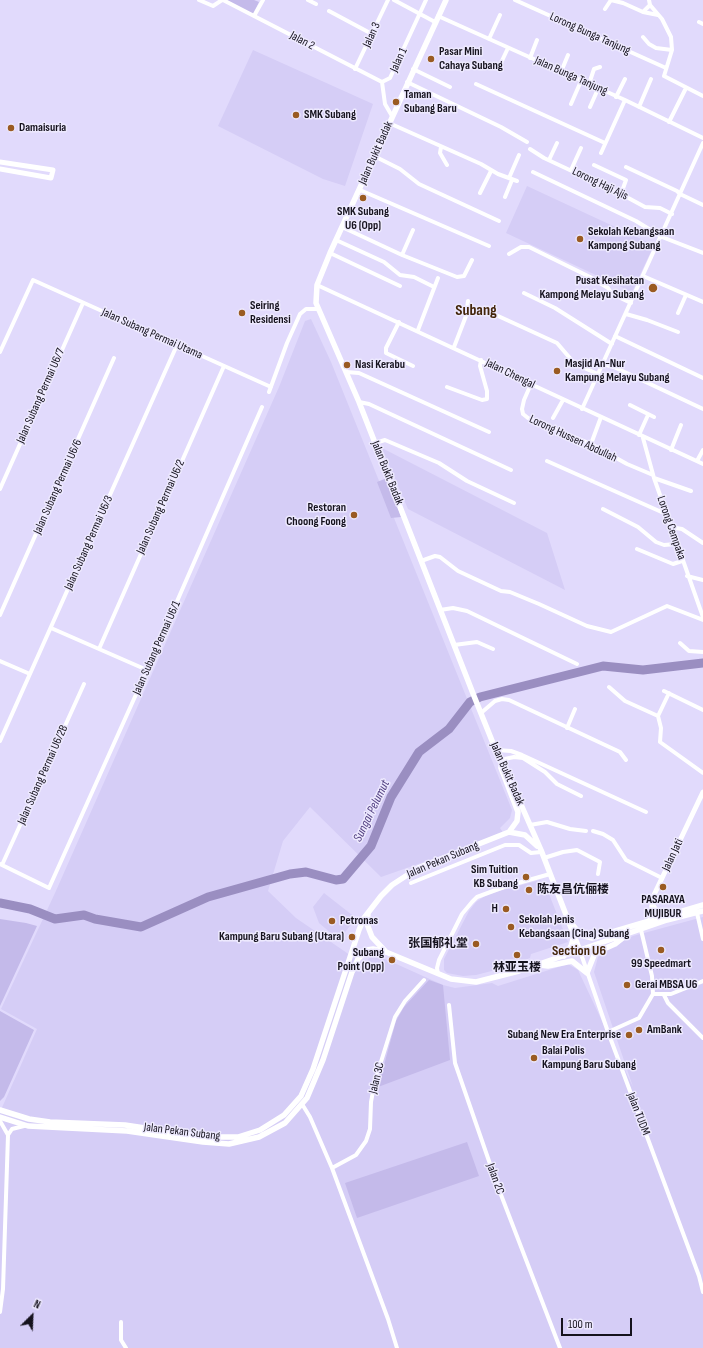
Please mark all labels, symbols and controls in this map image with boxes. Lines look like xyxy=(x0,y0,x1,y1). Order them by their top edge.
street label: Lorong Bunga Tanjung xyxy=(547,10,633,58)
street label: Jalan 3 xyxy=(360,20,384,50)
street label: Jalan 2 xyxy=(287,29,317,53)
place label: Pasar Mini Cahaya Subang xyxy=(439,45,503,73)
street label: Jalan 1 xyxy=(387,46,411,74)
street label: Jalan Bunga Tanjung xyxy=(532,53,610,99)
marker: Pasar Mini Cahaya Subang xyxy=(426,54,436,64)
place label: Taman Subang Baru xyxy=(404,88,457,116)
marker: Taman Subang Baru xyxy=(391,97,401,107)
place label: SMK Subang xyxy=(304,108,356,122)
marker: SMK Subang xyxy=(291,110,301,120)
street label: Jalan Bukit Badak xyxy=(356,119,396,187)
place label: Damaisuria xyxy=(19,121,66,135)
marker: Damaisuria xyxy=(6,123,16,133)
street label: Lorong Haji Ajis xyxy=(570,164,630,204)
marker: SMK Subang U6 (Opp) xyxy=(358,193,368,203)
place label: SMK Subang U6 (Opp) xyxy=(337,205,389,233)
place label: Sekolah Kebangsaan Kampong Subang xyxy=(588,225,674,253)
marker: Sekolah Kebangsaan Kampong Subang xyxy=(575,234,585,244)
place label: Pusat Kesihatan Kampong Melayu Subang xyxy=(539,274,644,302)
marker: Pusat Kesihatan Kampong Melayu Subang xyxy=(647,282,659,294)
place label: Seiring Residensi xyxy=(250,299,291,327)
district label: Subang xyxy=(455,301,497,321)
street label: Jalan Subang Permai Utama xyxy=(99,305,205,363)
marker: Seiring Residensi xyxy=(237,308,247,318)
street label: Jalan Subang Permai U6/7 xyxy=(14,346,68,446)
street label: Jalan Chengal xyxy=(483,356,537,392)
place label: Masjid An-Nur Kampung Melayu Subang xyxy=(565,357,670,385)
place label: Nasi Kerabu xyxy=(355,358,405,372)
marker: Nasi Kerabu xyxy=(342,360,352,370)
marker: Masjid An-Nur Kampung Melayu Subang xyxy=(552,366,562,376)
street label: Lorong Hussen Abdullah xyxy=(527,412,619,466)
street label: Jalan Subang Permai U6/6 xyxy=(31,437,85,537)
street label: Jalan Bukit Badak xyxy=(368,439,406,507)
street label: Jalan Subang Permai U6/2 xyxy=(134,457,188,557)
street label: Jalan Subang Permai U6/3 xyxy=(62,493,116,593)
street label: Lorong Cempaka xyxy=(653,494,689,562)
place label: Restoran Choong Foong xyxy=(286,501,346,529)
marker: Restoran Choong Foong xyxy=(349,510,359,520)
street label: Jalan Subang Permai U6/1 xyxy=(130,599,184,697)
street label: Jalan Subang Permai U6/2B xyxy=(15,723,71,827)
street label: Jalan Bukit Badak xyxy=(487,740,527,808)
water label: Sungai Pelumut xyxy=(350,778,394,844)
street label: Jalan Jati xyxy=(659,837,687,873)
street label: Jalan Pekan Subang xyxy=(405,838,481,882)
place label: Sim Tuition KB Subang xyxy=(471,863,518,891)
marker: Sim Tuition KB Subang xyxy=(521,872,531,882)
marker: PASARAYA MUJIBUR xyxy=(658,882,668,892)
place label: 陈友昌伉俪楼 xyxy=(537,883,609,897)
marker: 陈友昌伉俪楼 xyxy=(524,885,534,895)
place label: PASARAYA MUJIBUR xyxy=(641,893,685,921)
place label: H xyxy=(492,902,498,916)
marker: H xyxy=(501,904,511,914)
place label: Sekolah Jenis Kebangsaan (Cina) Subang xyxy=(519,913,629,941)
place label: Petronas xyxy=(340,914,378,928)
marker: Petronas xyxy=(327,916,337,926)
marker: Sekolah Jenis Kebangsaan (Cina) Subang xyxy=(506,922,516,932)
place label: Kampung Baru Subang (Utara) xyxy=(219,930,344,944)
marker: Kampung Baru Subang (Utara) xyxy=(347,932,357,942)
place label: 张国郁礼堂 xyxy=(408,937,468,951)
marker: 张国郁礼堂 xyxy=(471,939,481,949)
district label: Section U6 xyxy=(552,943,606,959)
marker: 99 Speedmart xyxy=(656,945,666,955)
place label: Subang Point (Opp) xyxy=(337,946,384,974)
marker: 林亚玉楼 xyxy=(512,950,522,960)
marker: Subang Point (Opp) xyxy=(387,955,397,965)
place label: 99 Speedmart xyxy=(631,957,691,971)
place label: 林亚玉楼 xyxy=(493,961,541,975)
place label: Gerai MBSA U6 xyxy=(635,978,697,992)
marker: Gerai MBSA U6 xyxy=(622,980,632,990)
place label: AmBank xyxy=(647,1023,682,1037)
marker: AmBank xyxy=(634,1025,644,1035)
place label: Subang New Era Enterprise xyxy=(507,1028,621,1042)
marker: Subang New Era Enterprise xyxy=(624,1030,634,1040)
place label: Balai Polis Kampung Baru Subang xyxy=(542,1044,636,1072)
marker: Balai Polis Kampung Baru Subang xyxy=(529,1053,539,1063)
street label: Jalan 3C xyxy=(366,1061,388,1095)
street label: Jalan TUDM xyxy=(623,1090,653,1138)
street label: Jalan Pekan Subang xyxy=(143,1120,221,1144)
street label: Jalan 2C xyxy=(483,1162,507,1196)
north arrow xyxy=(12,1296,52,1336)
text: N xyxy=(32,1297,42,1312)
scale bar xyxy=(563,1310,634,1336)
text: 100 m xyxy=(568,1317,593,1332)

